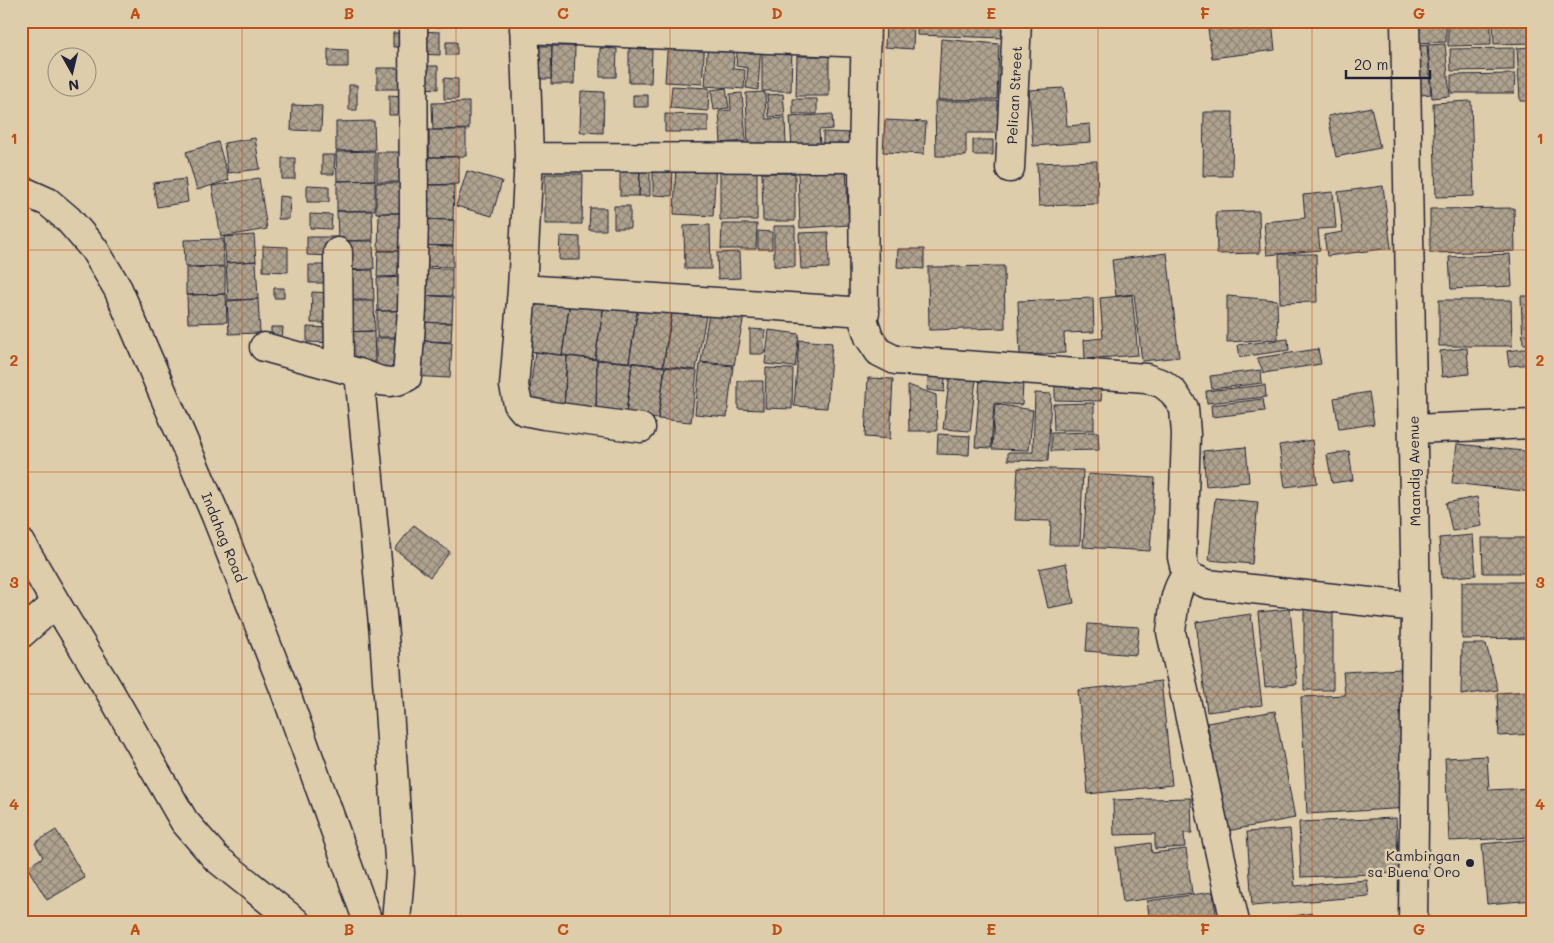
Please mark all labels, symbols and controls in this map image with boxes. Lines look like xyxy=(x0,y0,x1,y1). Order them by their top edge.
text: A xyxy=(129,2,141,23)
text: B xyxy=(344,2,354,23)
text: C xyxy=(557,2,569,23)
text: D xyxy=(771,2,783,23)
text: E xyxy=(986,2,996,23)
text: F xyxy=(1200,2,1210,23)
text: G xyxy=(1413,2,1425,23)
street label: Pelican Street xyxy=(1002,45,1026,145)
north arrow xyxy=(48,48,98,98)
scale bar xyxy=(1346,48,1430,80)
text: 20 m xyxy=(1354,54,1388,74)
text: N xyxy=(67,75,80,96)
text: 1 xyxy=(10,127,18,148)
text: 1 xyxy=(1536,127,1544,148)
text: 2 xyxy=(10,349,19,370)
text: 2 xyxy=(1536,349,1545,370)
street label: Maandig Avenue xyxy=(1404,416,1424,526)
street label: Indahag Road xyxy=(197,489,251,585)
text: 3 xyxy=(9,571,19,592)
text: 3 xyxy=(1535,571,1545,592)
text: 4 xyxy=(9,793,19,814)
text: 4 xyxy=(1535,793,1545,814)
place label: Kambingan sa Buena Oro xyxy=(1368,846,1460,881)
marker: Kambingan sa Buena Oro xyxy=(1464,857,1476,869)
text: A xyxy=(129,918,141,939)
text: B xyxy=(344,918,354,939)
text: C xyxy=(557,918,569,939)
text: D xyxy=(771,918,783,939)
text: E xyxy=(986,918,996,939)
text: F xyxy=(1200,918,1210,939)
text: G xyxy=(1413,918,1425,939)

